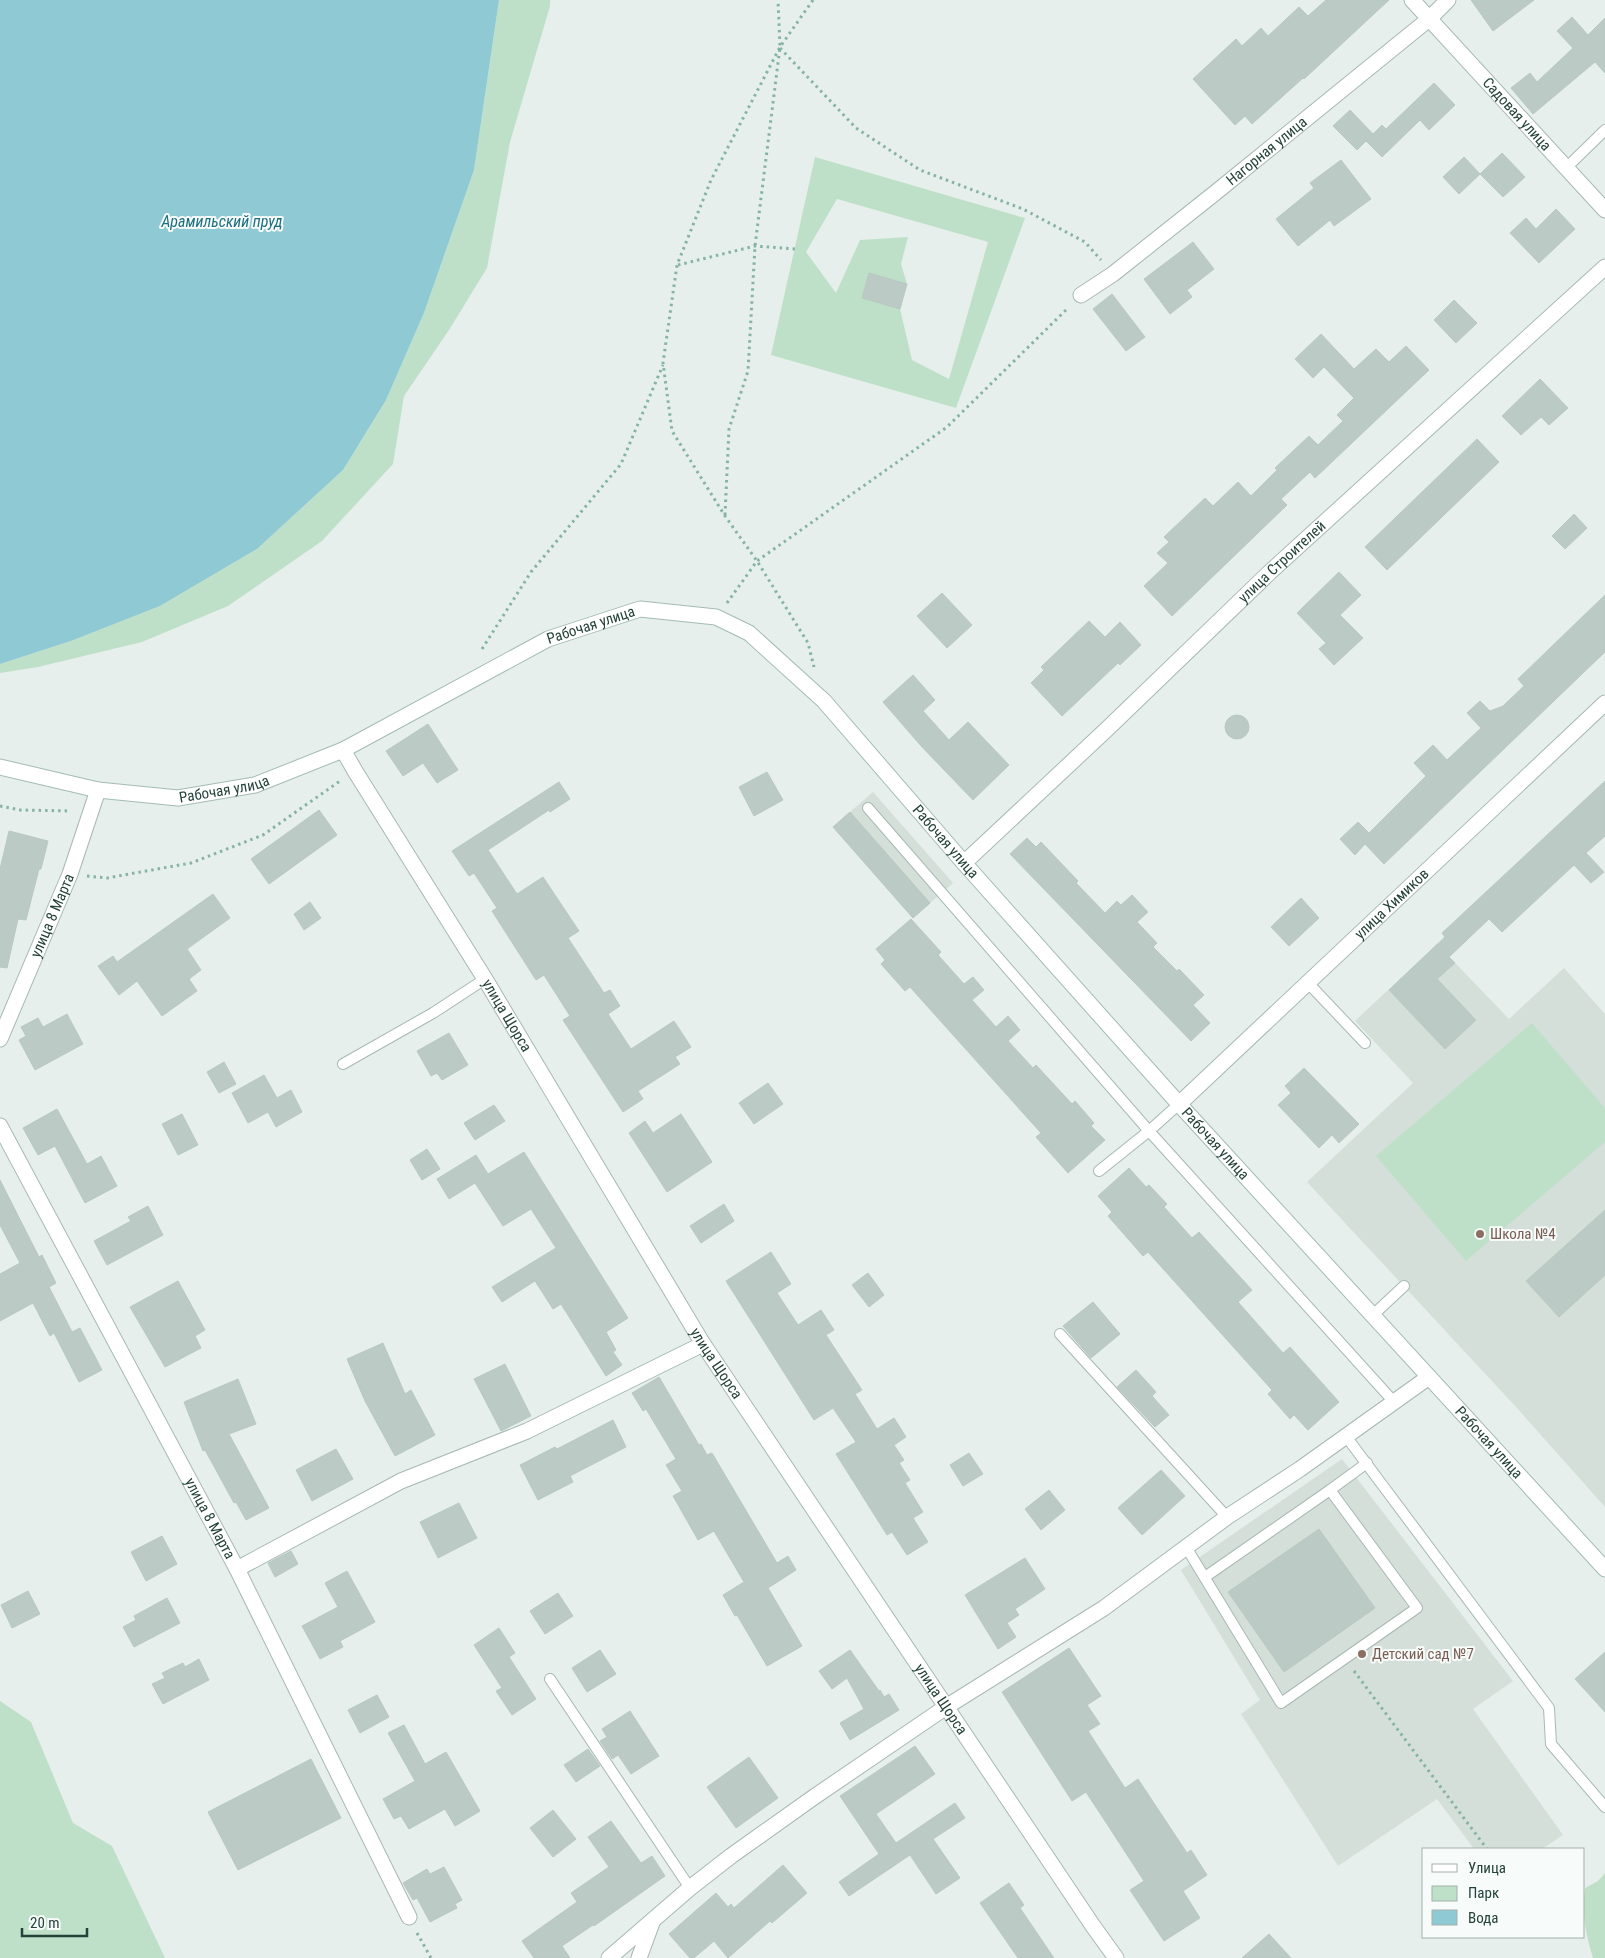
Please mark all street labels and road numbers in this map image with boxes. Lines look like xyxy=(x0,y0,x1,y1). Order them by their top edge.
street label: Садовая улица xyxy=(1479,74,1555,154)
street label: Нагорная улица xyxy=(1223,113,1311,189)
street label: улица Строителей xyxy=(1235,517,1329,607)
street label: Рабочая улица xyxy=(544,602,637,648)
street label: Рабочая улица xyxy=(178,771,272,807)
street label: Рабочая улица xyxy=(909,801,982,882)
street label: улица Химиков xyxy=(1351,865,1432,943)
street label: улица 8 Марта xyxy=(27,871,78,960)
street label: улица Щорса xyxy=(478,976,535,1055)
street label: Рабочая улица xyxy=(1178,1104,1253,1184)
street label: улица Щорса xyxy=(686,1324,746,1402)
street label: Рабочая улица xyxy=(1451,1402,1527,1482)
street label: улица 8 Марта xyxy=(181,1475,239,1562)
street label: улица Щорса xyxy=(911,1660,971,1738)

